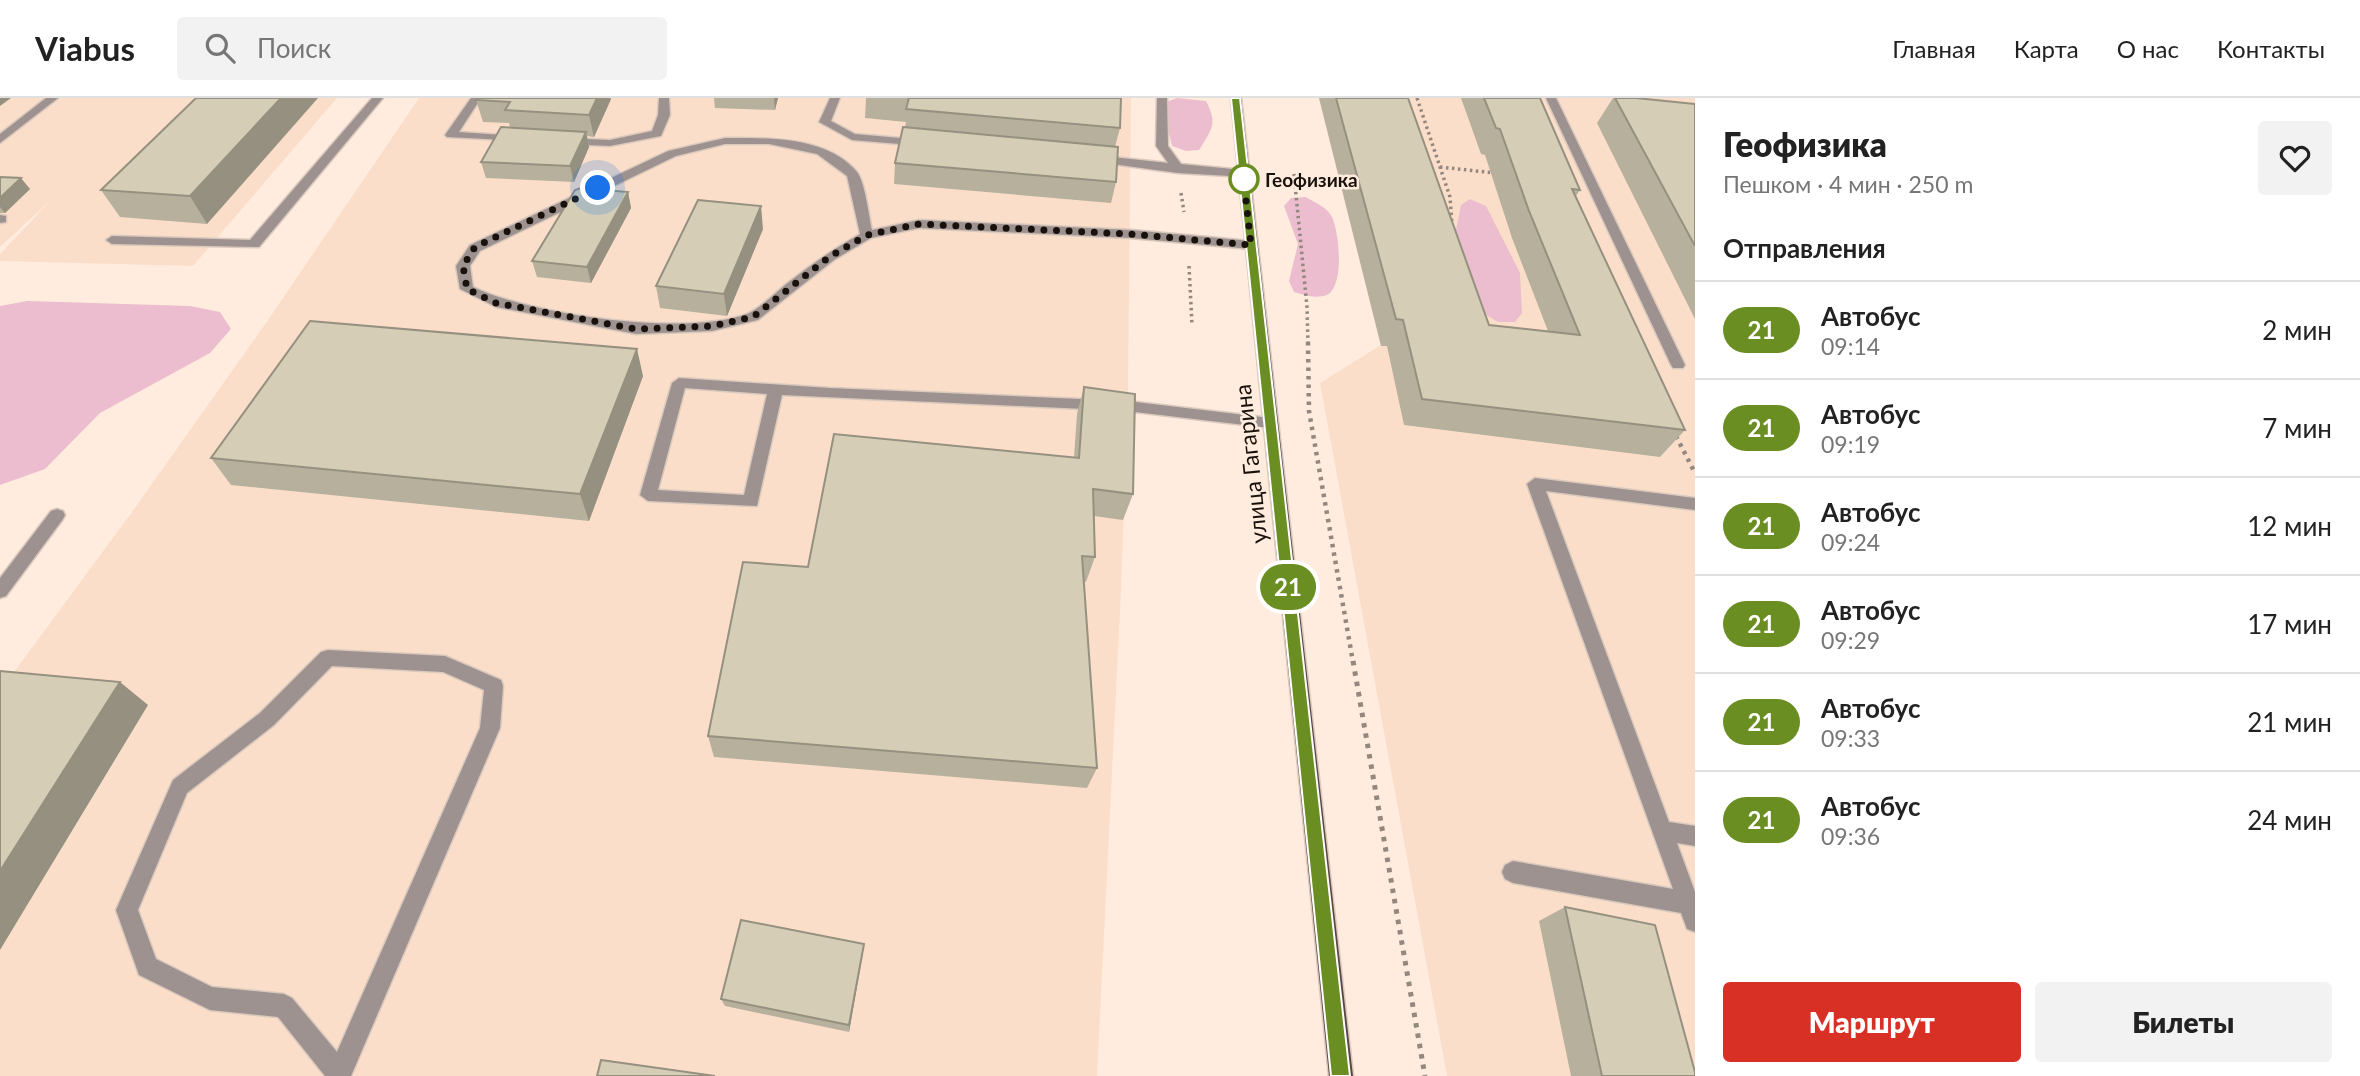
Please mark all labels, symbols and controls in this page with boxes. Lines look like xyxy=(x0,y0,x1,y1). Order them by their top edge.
search box xyxy=(177,17,667,80)
text: Viabus xyxy=(35,28,135,68)
icon: search xyxy=(201,29,239,67)
text: Поиск xyxy=(257,32,331,64)
text: Главная xyxy=(1892,34,1976,63)
text: Карта xyxy=(2014,34,2079,63)
text: О нас xyxy=(2117,34,2179,63)
text: Контакты xyxy=(2217,34,2325,63)
button: heart xyxy=(2258,121,2332,195)
text: Геофизика xyxy=(1723,124,1887,164)
marker: Геофизика xyxy=(1229,164,1259,194)
place label: Геофизика xyxy=(1265,168,1358,191)
your location xyxy=(580,170,615,205)
text: Пешком · 4 мин · 250 m xyxy=(1723,170,1973,198)
text: Отправления xyxy=(1723,232,1886,264)
text: Автобус xyxy=(1821,300,1920,332)
text: 2 мин xyxy=(2262,314,2332,346)
text: 21 xyxy=(1748,315,1775,344)
text: 09:14 xyxy=(1821,332,1880,360)
street label: улица Гагарина xyxy=(1228,383,1272,545)
text: Автобус xyxy=(1821,398,1920,430)
text: 7 мин xyxy=(2262,412,2332,444)
text: 21 xyxy=(1748,413,1775,442)
text: 09:19 xyxy=(1821,430,1880,458)
text: Автобус xyxy=(1821,496,1920,528)
text: 12 мин xyxy=(2247,510,2332,542)
text: 21 xyxy=(1748,511,1775,540)
text: 09:24 xyxy=(1821,528,1880,556)
line badge: 21 xyxy=(1256,564,1320,610)
text: 21 xyxy=(1274,572,1302,601)
text: Автобус xyxy=(1821,594,1920,626)
text: 17 мин xyxy=(2247,608,2332,640)
text: 21 xyxy=(1748,609,1775,638)
text: 09:29 xyxy=(1821,626,1880,654)
text: Автобус xyxy=(1821,692,1920,724)
text: 21 мин xyxy=(2247,706,2332,738)
text: 21 xyxy=(1748,707,1775,736)
text: 09:33 xyxy=(1821,724,1880,752)
text: Автобус xyxy=(1821,790,1920,822)
text: 24 мин xyxy=(2247,804,2332,836)
text: 21 xyxy=(1748,805,1775,834)
text: 09:36 xyxy=(1821,822,1880,850)
button: Маршрут xyxy=(1723,982,2021,1062)
button: Билеты xyxy=(2035,982,2332,1062)

